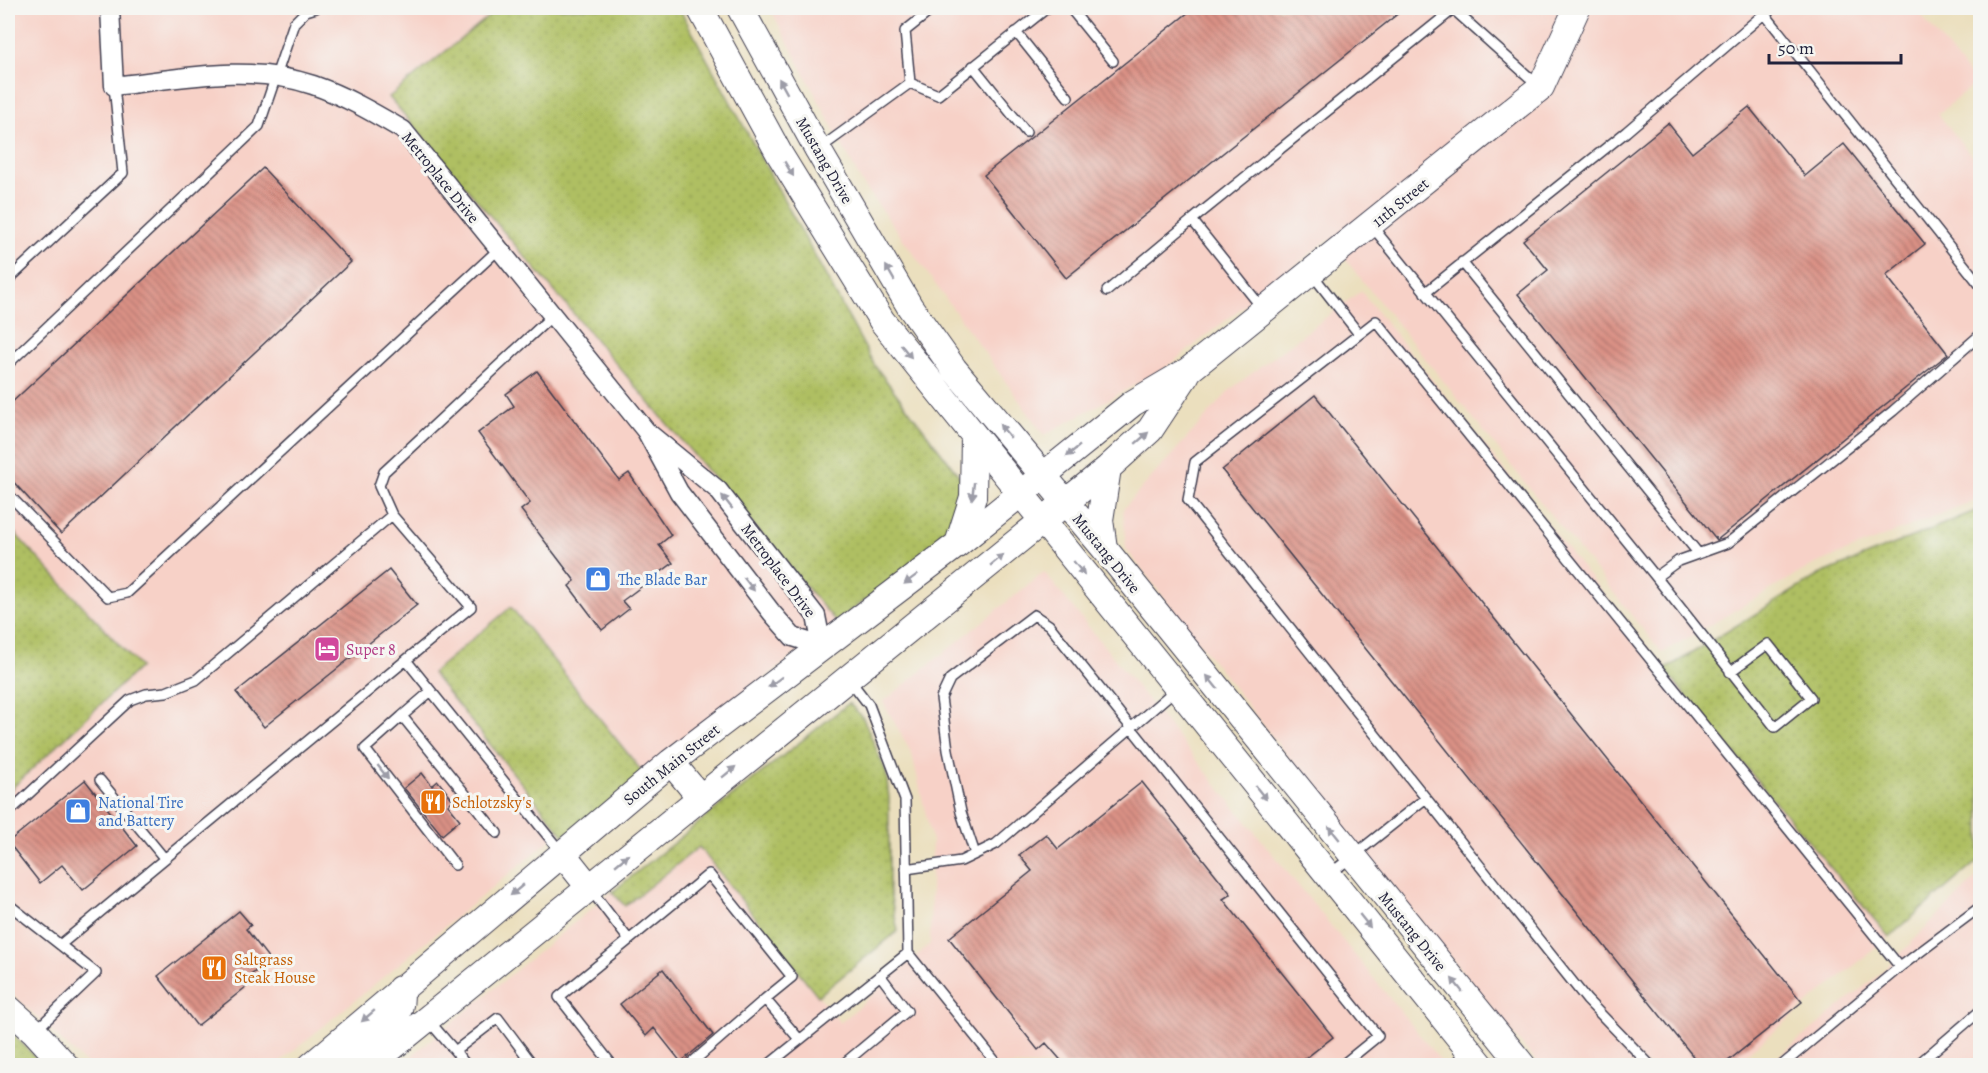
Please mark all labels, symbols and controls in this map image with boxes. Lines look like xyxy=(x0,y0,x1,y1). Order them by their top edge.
scale bar xyxy=(1769,27,1901,65)
text: 50 m xyxy=(1778,36,1814,60)
one-way arrow xyxy=(778,77,788,94)
street label: Mustang Drive xyxy=(790,113,858,208)
street label: Metroplace Drive xyxy=(396,127,484,228)
one-way arrow xyxy=(784,161,795,177)
street label: 11th Street xyxy=(1368,173,1434,232)
one-way arrow xyxy=(886,265,896,282)
one-way arrow xyxy=(899,343,911,358)
one-way arrow xyxy=(999,423,1012,439)
one-way arrow xyxy=(1134,432,1149,445)
one-way arrow xyxy=(1065,445,1080,457)
one-way arrow xyxy=(968,481,978,500)
one-way arrow xyxy=(721,494,734,510)
street label: Mustang Drive xyxy=(1067,509,1145,598)
street label: Metroplace Drive xyxy=(736,519,821,622)
one-way arrow xyxy=(989,554,1004,567)
one-way arrow xyxy=(1073,560,1086,576)
shop icon: The Blade Bar xyxy=(583,564,613,594)
place label: The Blade Bar xyxy=(618,569,707,591)
one-way arrow xyxy=(904,573,920,585)
one-way arrow xyxy=(743,576,755,591)
hotel icon: Super 8 xyxy=(312,634,342,664)
place label: Super 8 xyxy=(346,639,396,661)
one-way arrow xyxy=(1205,674,1218,690)
one-way arrow xyxy=(768,676,783,688)
street label: South Main Street xyxy=(619,719,725,811)
one-way arrow xyxy=(377,764,389,780)
one-way arrow xyxy=(721,765,737,778)
one-way arrow xyxy=(1255,785,1268,801)
restaurant icon: Schlotzsky's xyxy=(418,787,448,817)
place label: National Tire and Battery xyxy=(98,792,184,832)
place label: Schlotzsky's xyxy=(452,792,532,814)
shop icon: National Tire and Battery xyxy=(63,796,93,826)
one-way arrow xyxy=(1329,826,1341,841)
one-way arrow xyxy=(614,853,630,866)
one-way arrow xyxy=(509,884,525,897)
street label: Mustang Drive xyxy=(1373,887,1451,976)
one-way arrow xyxy=(1358,913,1371,929)
place label: Saltgrass Steak House xyxy=(234,949,315,989)
restaurant icon: Saltgrass Steak House xyxy=(199,953,229,983)
one-way arrow xyxy=(1451,977,1464,993)
one-way arrow xyxy=(361,1009,376,1022)

